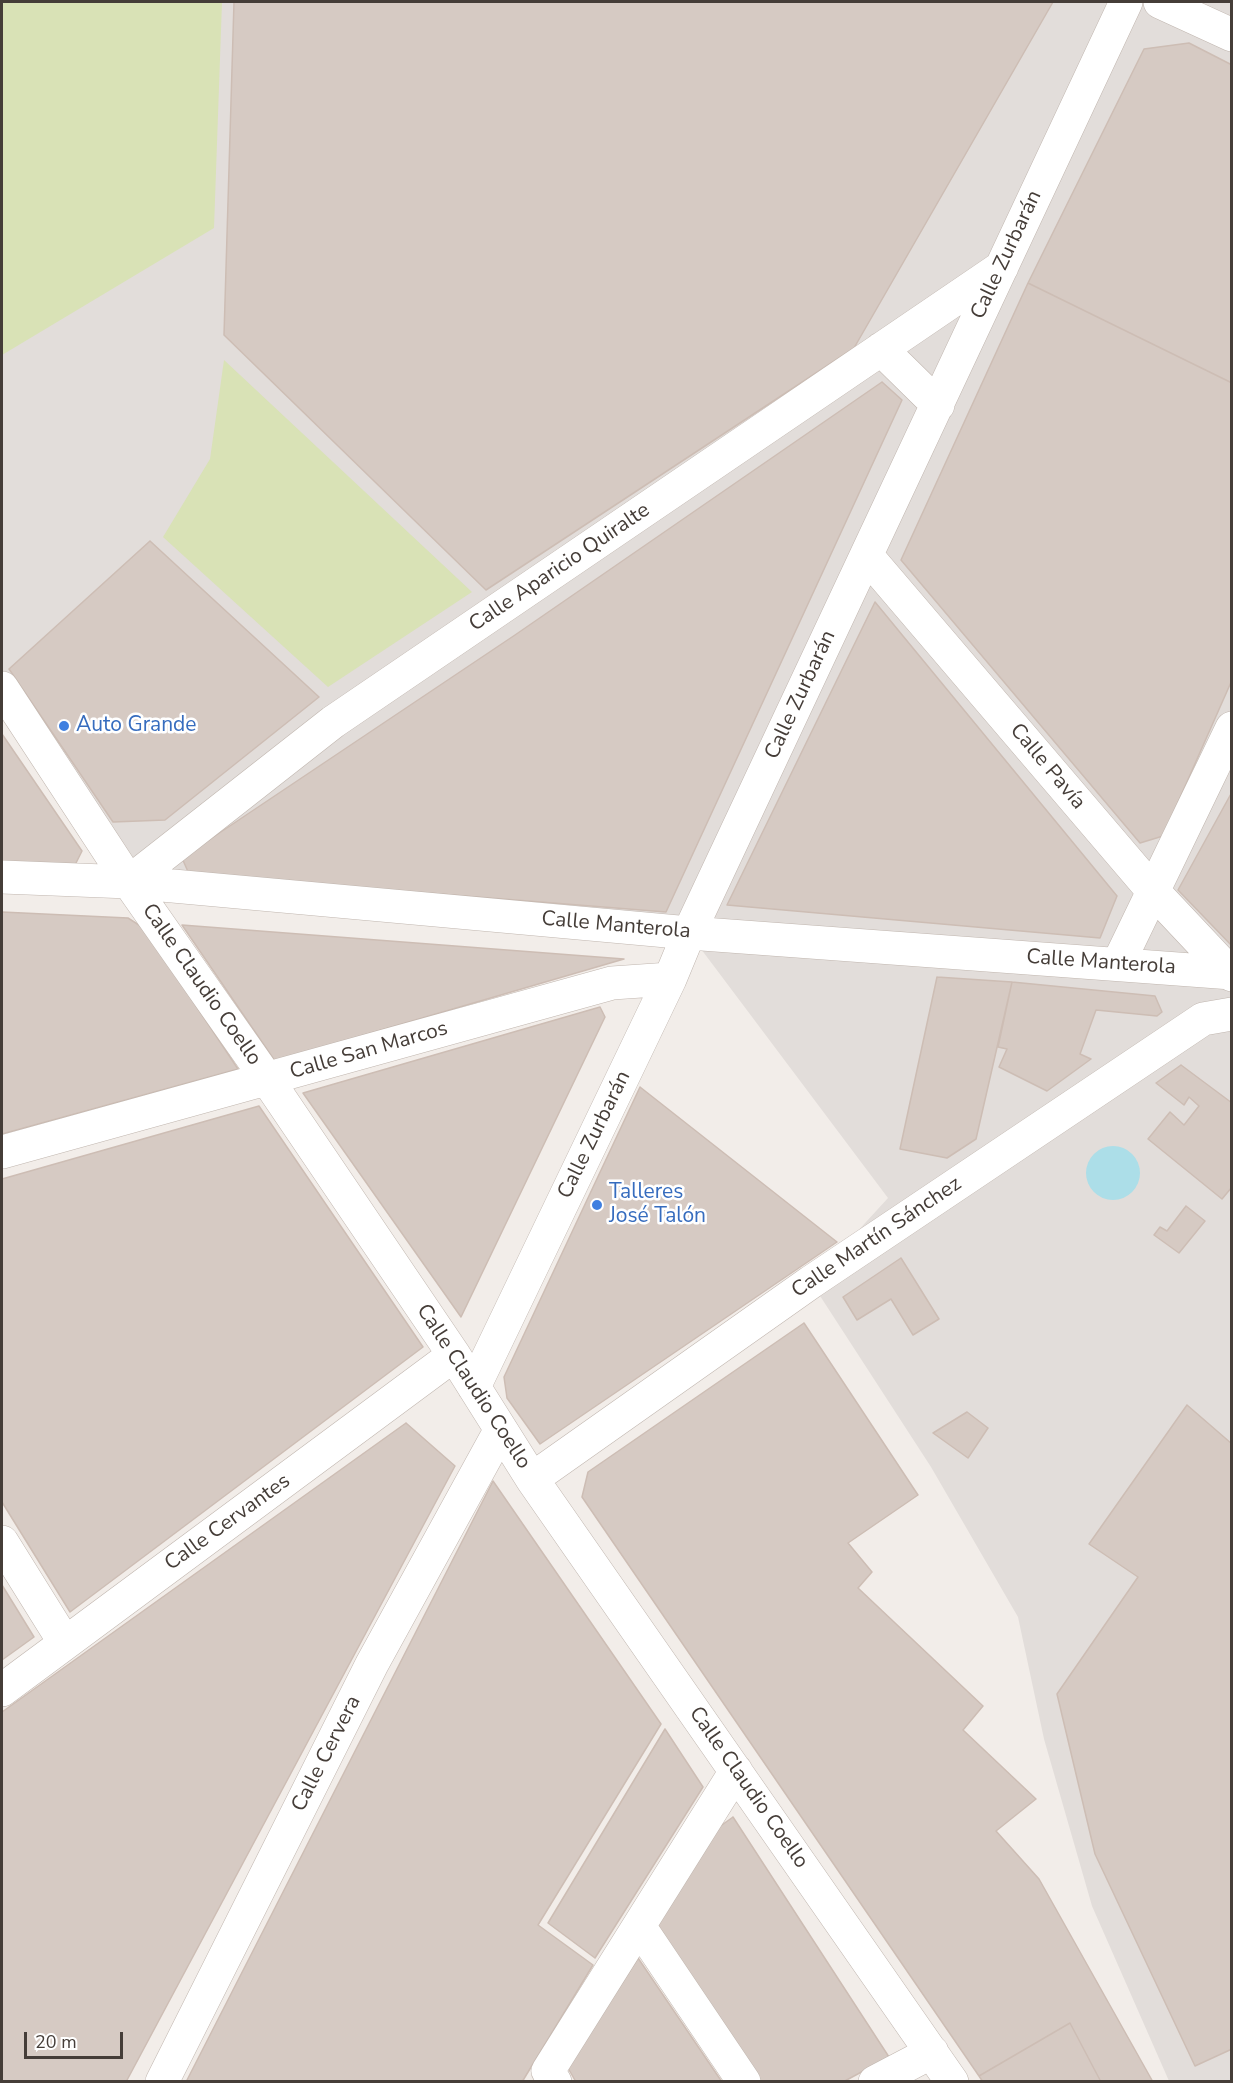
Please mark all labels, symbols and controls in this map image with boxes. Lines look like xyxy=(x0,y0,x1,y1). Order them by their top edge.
street label: Calle Zurbarán xyxy=(966,187,1048,323)
street label: Calle Aparicio Quiralte xyxy=(465,498,655,638)
street label: Calle Zurbarán xyxy=(760,627,842,763)
place label: Auto Grande xyxy=(76,713,197,739)
marker: Auto Grande xyxy=(57,719,71,733)
street label: Calle Pavía xyxy=(1004,719,1090,815)
street label: Calle Claudio Coello xyxy=(136,899,266,1071)
street label: Calle Manterola xyxy=(540,907,692,945)
street label: Calle Manterola xyxy=(1025,945,1177,981)
street label: Calle San Marcos xyxy=(287,1016,451,1086)
street label: Calle Zurbarán xyxy=(553,1067,637,1203)
street label: Calle Martín Sánchez xyxy=(787,1172,967,1304)
place label: Talleres José Talón xyxy=(609,1180,706,1230)
marker: Talleres José Talón xyxy=(590,1198,604,1212)
street label: Calle Claudio Coello xyxy=(410,1300,536,1474)
street label: Calle Cervantes xyxy=(160,1469,296,1577)
street label: Calle Cervera xyxy=(287,1692,367,1816)
street label: Calle Claudio Coello xyxy=(683,1702,813,1874)
scale bar xyxy=(27,2020,126,2058)
text: 20 m xyxy=(35,2030,77,2054)

